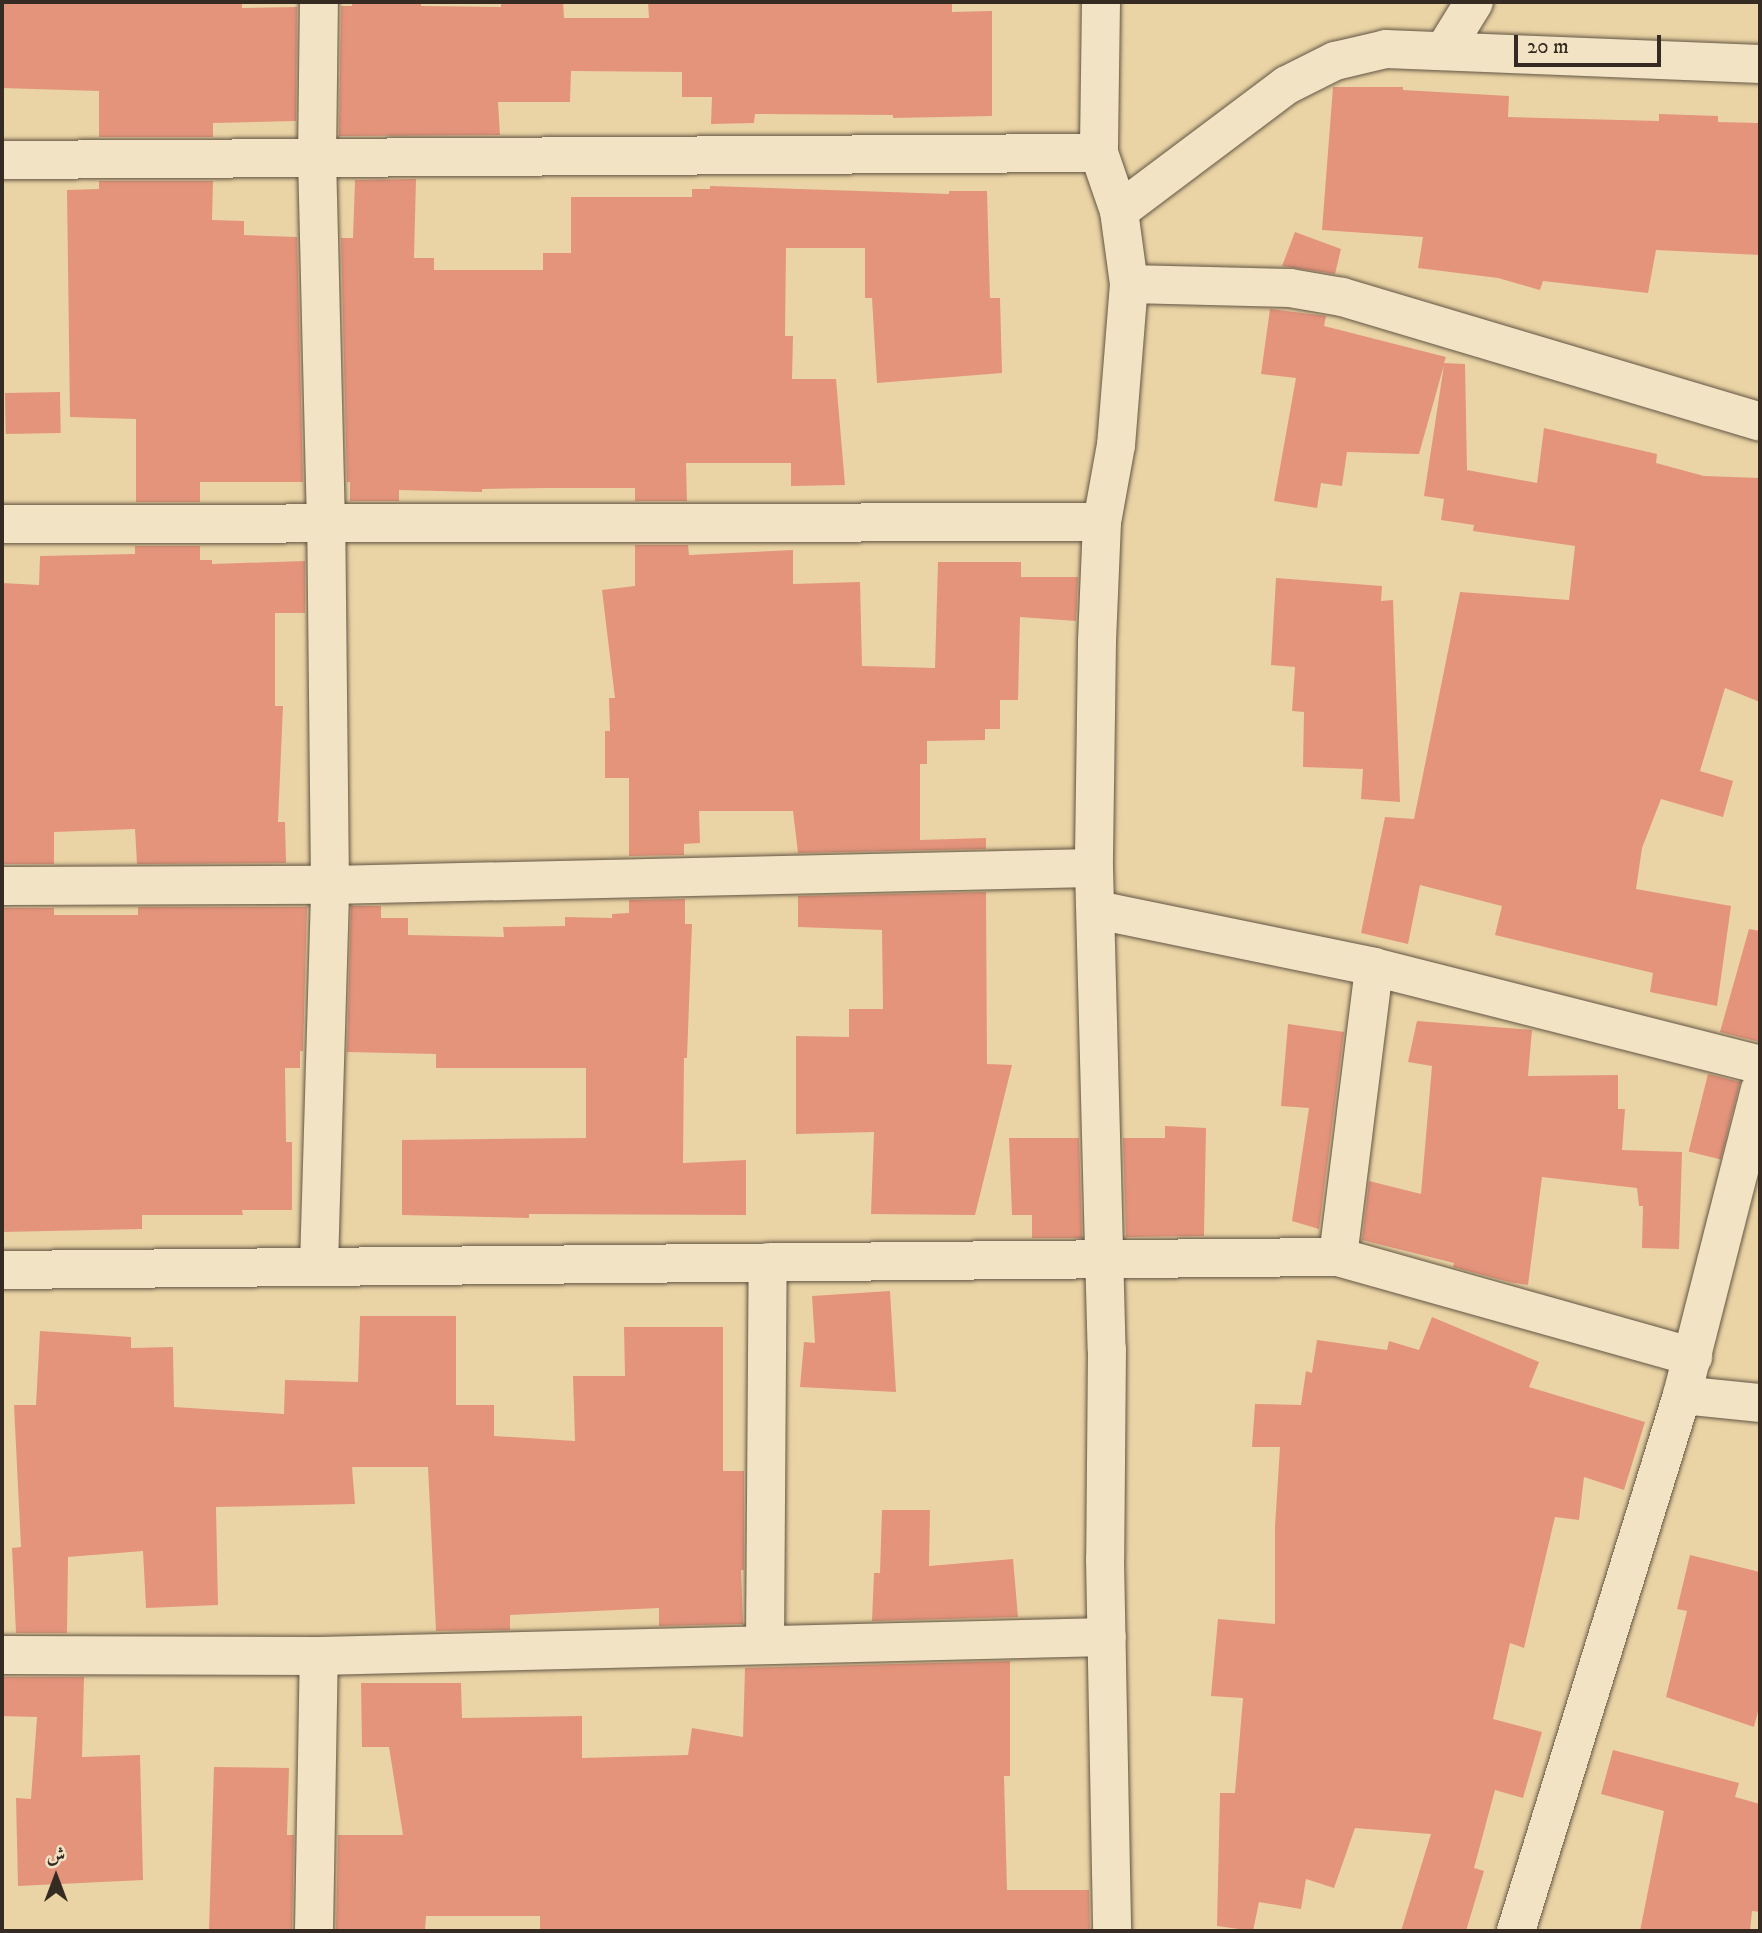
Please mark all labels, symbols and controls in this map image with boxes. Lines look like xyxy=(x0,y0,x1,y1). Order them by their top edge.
scale bar xyxy=(1517,21,1664,65)
text: 20 m xyxy=(1527,34,1569,60)
north arrow xyxy=(21,1842,91,1912)
text: ش xyxy=(47,1844,65,1867)

